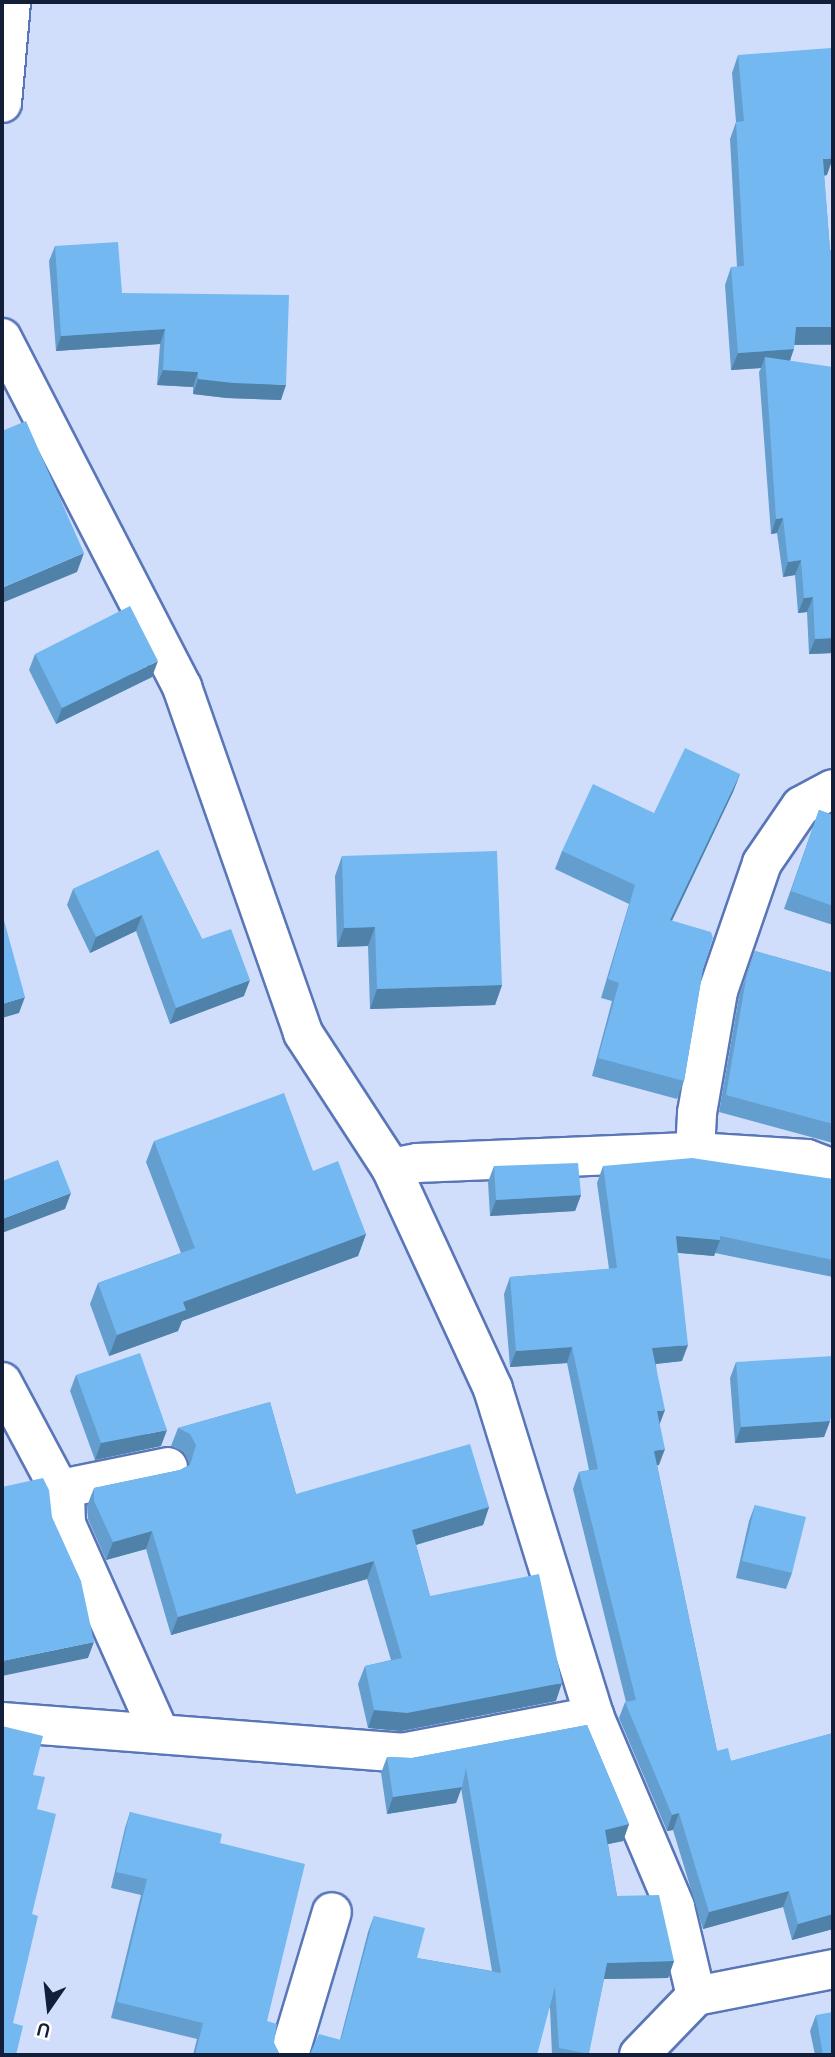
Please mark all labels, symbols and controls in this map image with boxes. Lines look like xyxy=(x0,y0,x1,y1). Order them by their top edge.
north arrow xyxy=(14,1973,84,2043)
text: U xyxy=(34,2015,53,2042)

